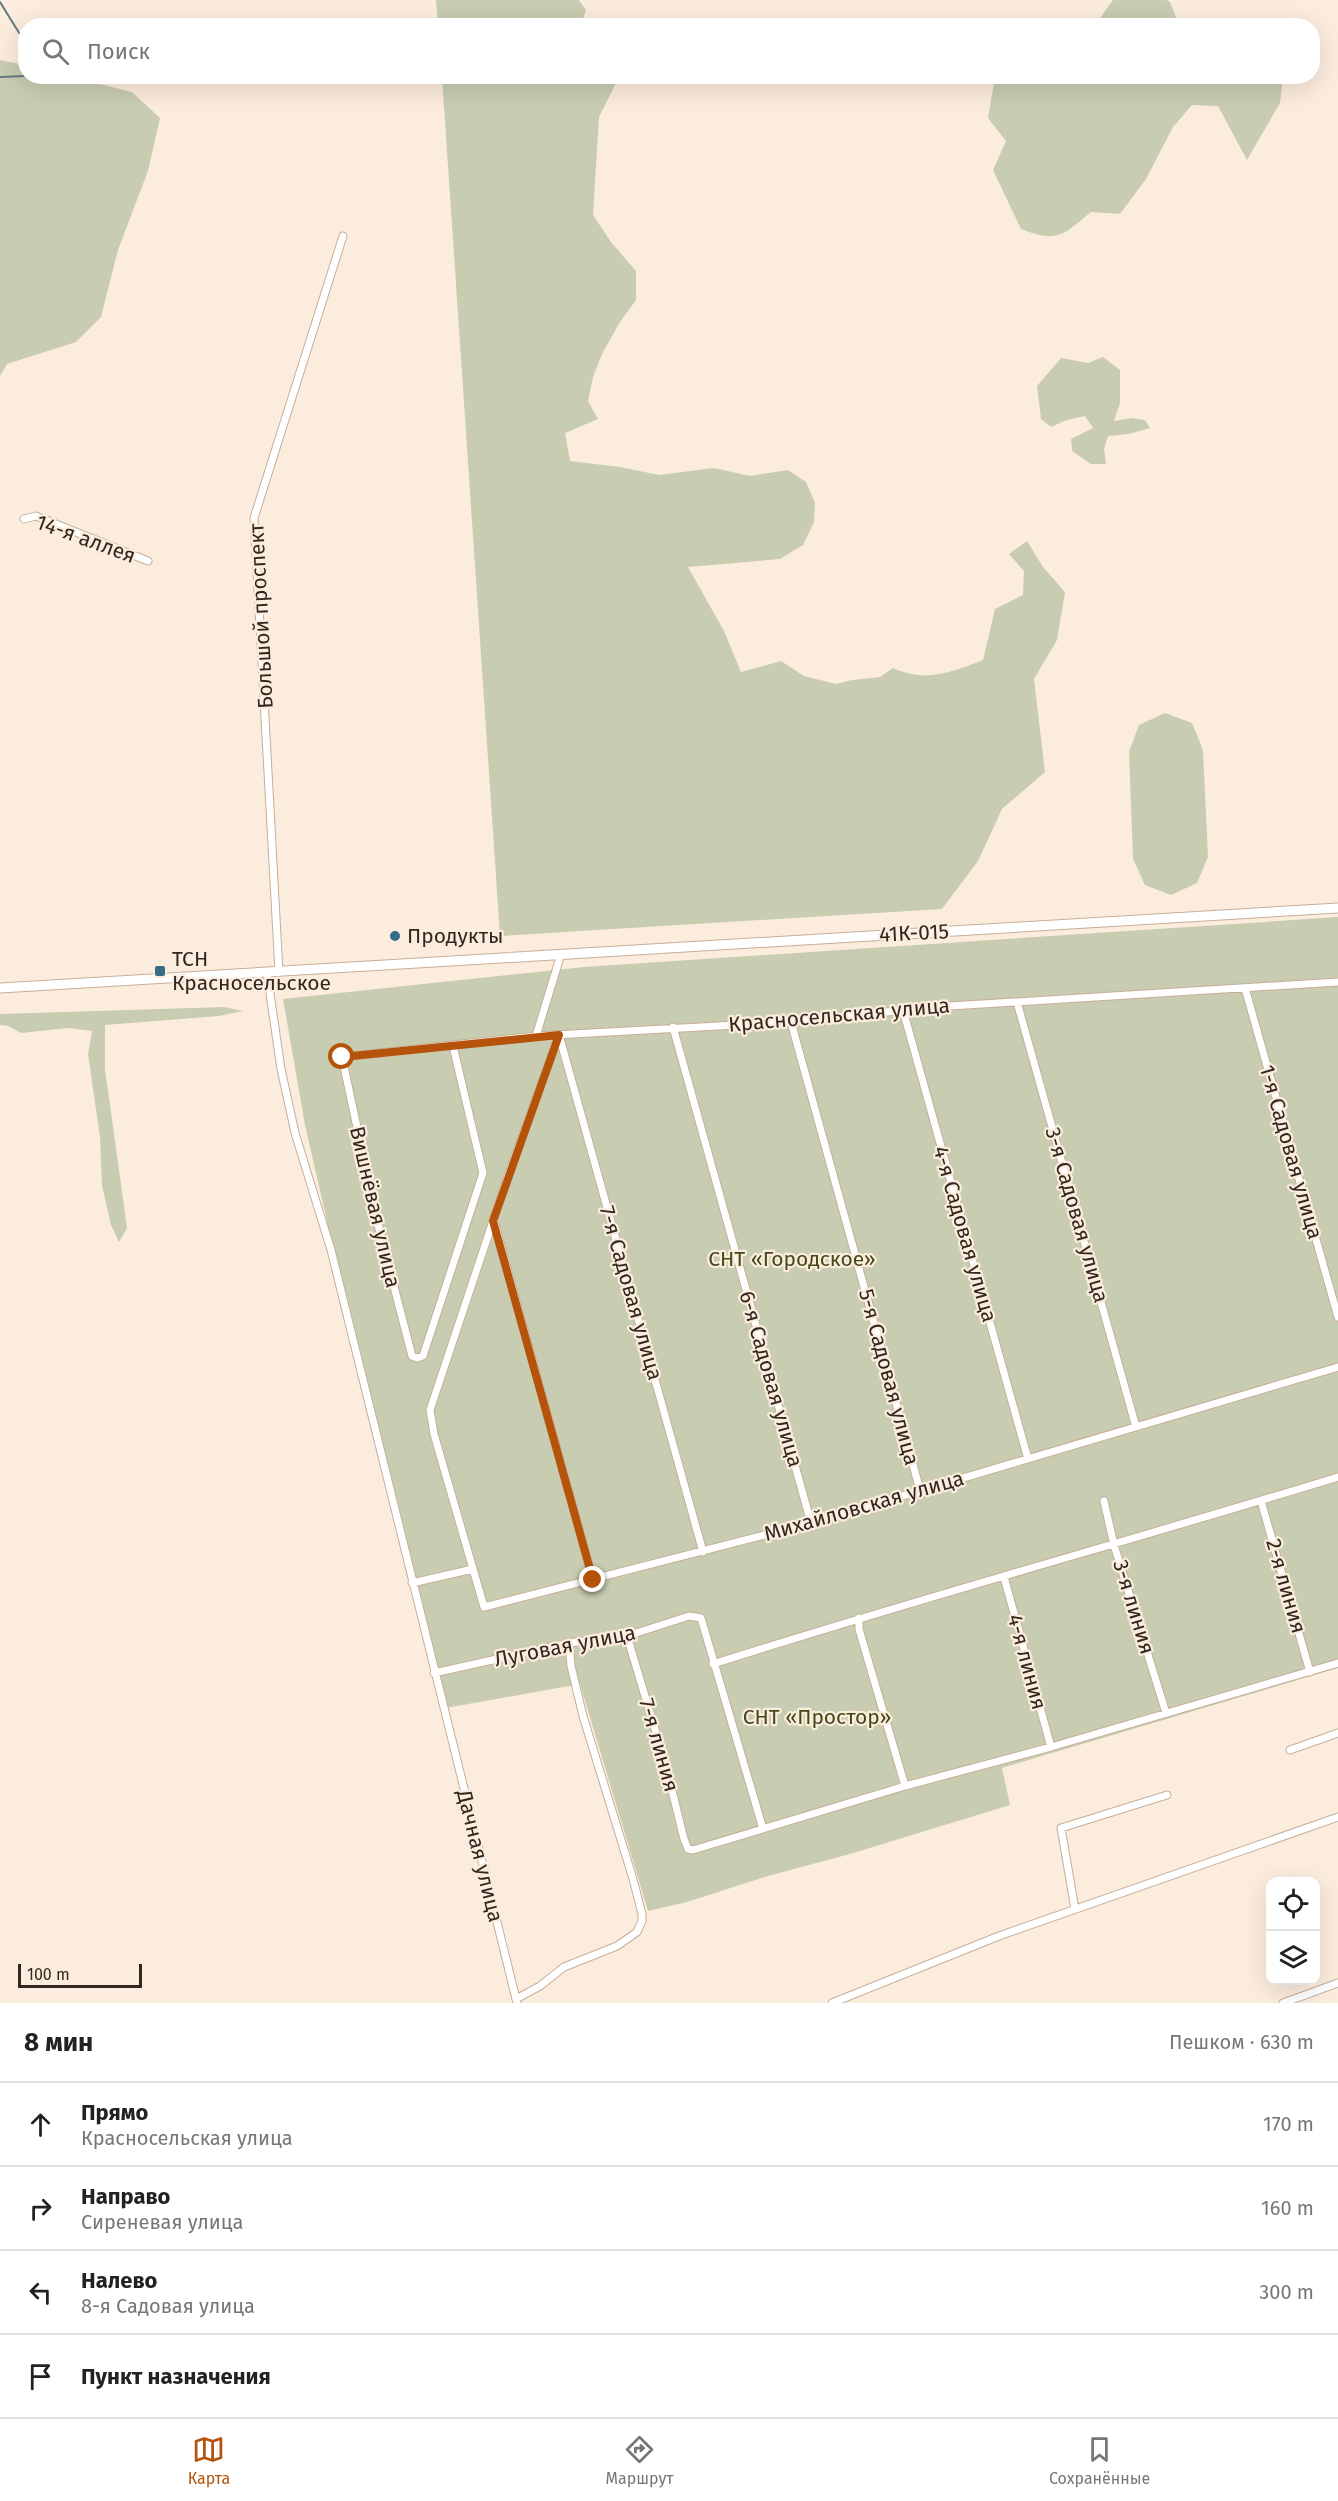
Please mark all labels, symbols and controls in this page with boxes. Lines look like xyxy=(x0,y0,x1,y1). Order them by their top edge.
search box xyxy=(18,18,1320,84)
icon: search xyxy=(39,35,72,68)
text: Поиск xyxy=(87,38,150,65)
street label: 14-я аллея xyxy=(33,509,139,569)
street label: Большой проспект xyxy=(243,522,279,709)
street label: 41К-015 xyxy=(878,918,950,948)
place label: Продукты xyxy=(407,923,504,949)
marker: Продукты xyxy=(388,929,402,943)
place label: ТСН Красносельское xyxy=(172,946,331,996)
marker: ТСН Красносельское xyxy=(153,964,167,978)
street label: Красносельская улица xyxy=(727,992,951,1038)
route start xyxy=(328,1043,354,1069)
street label: 1-я Садовая улица xyxy=(1254,1062,1328,1242)
street label: Вишнёвая улица xyxy=(344,1124,406,1290)
street label: 3-я Садовая улица xyxy=(1040,1124,1114,1306)
street label: 4-я Садовая улица xyxy=(927,1143,1003,1325)
street label: 7-я Садовая улица xyxy=(594,1203,668,1383)
park label: СНТ «Городское» xyxy=(708,1246,876,1272)
street label: 5-я Садовая улица xyxy=(853,1286,925,1468)
street label: 6-я Садовая улица xyxy=(733,1288,809,1470)
street label: Михайловская улица xyxy=(761,1465,967,1547)
street label: 2-я линия xyxy=(1260,1536,1312,1636)
street label: 3-я линия xyxy=(1107,1557,1161,1657)
route end xyxy=(579,1566,605,1592)
street label: 4-я линия xyxy=(1002,1611,1052,1713)
street label: Луговая улица xyxy=(492,1620,638,1672)
street label: 7-я линия xyxy=(633,1695,685,1795)
park label: СНТ «Простор» xyxy=(743,1704,891,1730)
street label: Дачная улица xyxy=(451,1786,509,1925)
map controls xyxy=(1266,1877,1320,1985)
button: locate xyxy=(1266,1877,1320,1931)
button: layers xyxy=(1266,1931,1320,1985)
scale bar xyxy=(18,1961,142,1988)
text: 100 m xyxy=(27,1965,70,1984)
text: 8 мин xyxy=(24,2027,93,2058)
text: Пешком · 630 m xyxy=(1169,2030,1314,2054)
text: Прямо xyxy=(81,2099,148,2126)
icon: ahead xyxy=(24,2108,57,2141)
text: 170 m xyxy=(1263,2112,1314,2136)
text: Красносельская улица xyxy=(81,2126,293,2150)
text: Направо xyxy=(81,2183,170,2210)
icon: right xyxy=(24,2192,57,2225)
text: 160 m xyxy=(1261,2196,1314,2220)
text: Сиреневая улица xyxy=(81,2210,243,2234)
text: Налево xyxy=(81,2267,157,2294)
icon: left xyxy=(24,2276,57,2309)
text: 300 m xyxy=(1259,2280,1314,2304)
text: 8-я Садовая улица xyxy=(81,2294,255,2318)
icon: arrive xyxy=(24,2360,57,2393)
text: Пункт назначения xyxy=(81,2363,271,2390)
tab: Карта xyxy=(188,2433,230,2488)
tab: Маршрут xyxy=(606,2433,674,2488)
tab: Сохранённые xyxy=(1049,2433,1150,2488)

